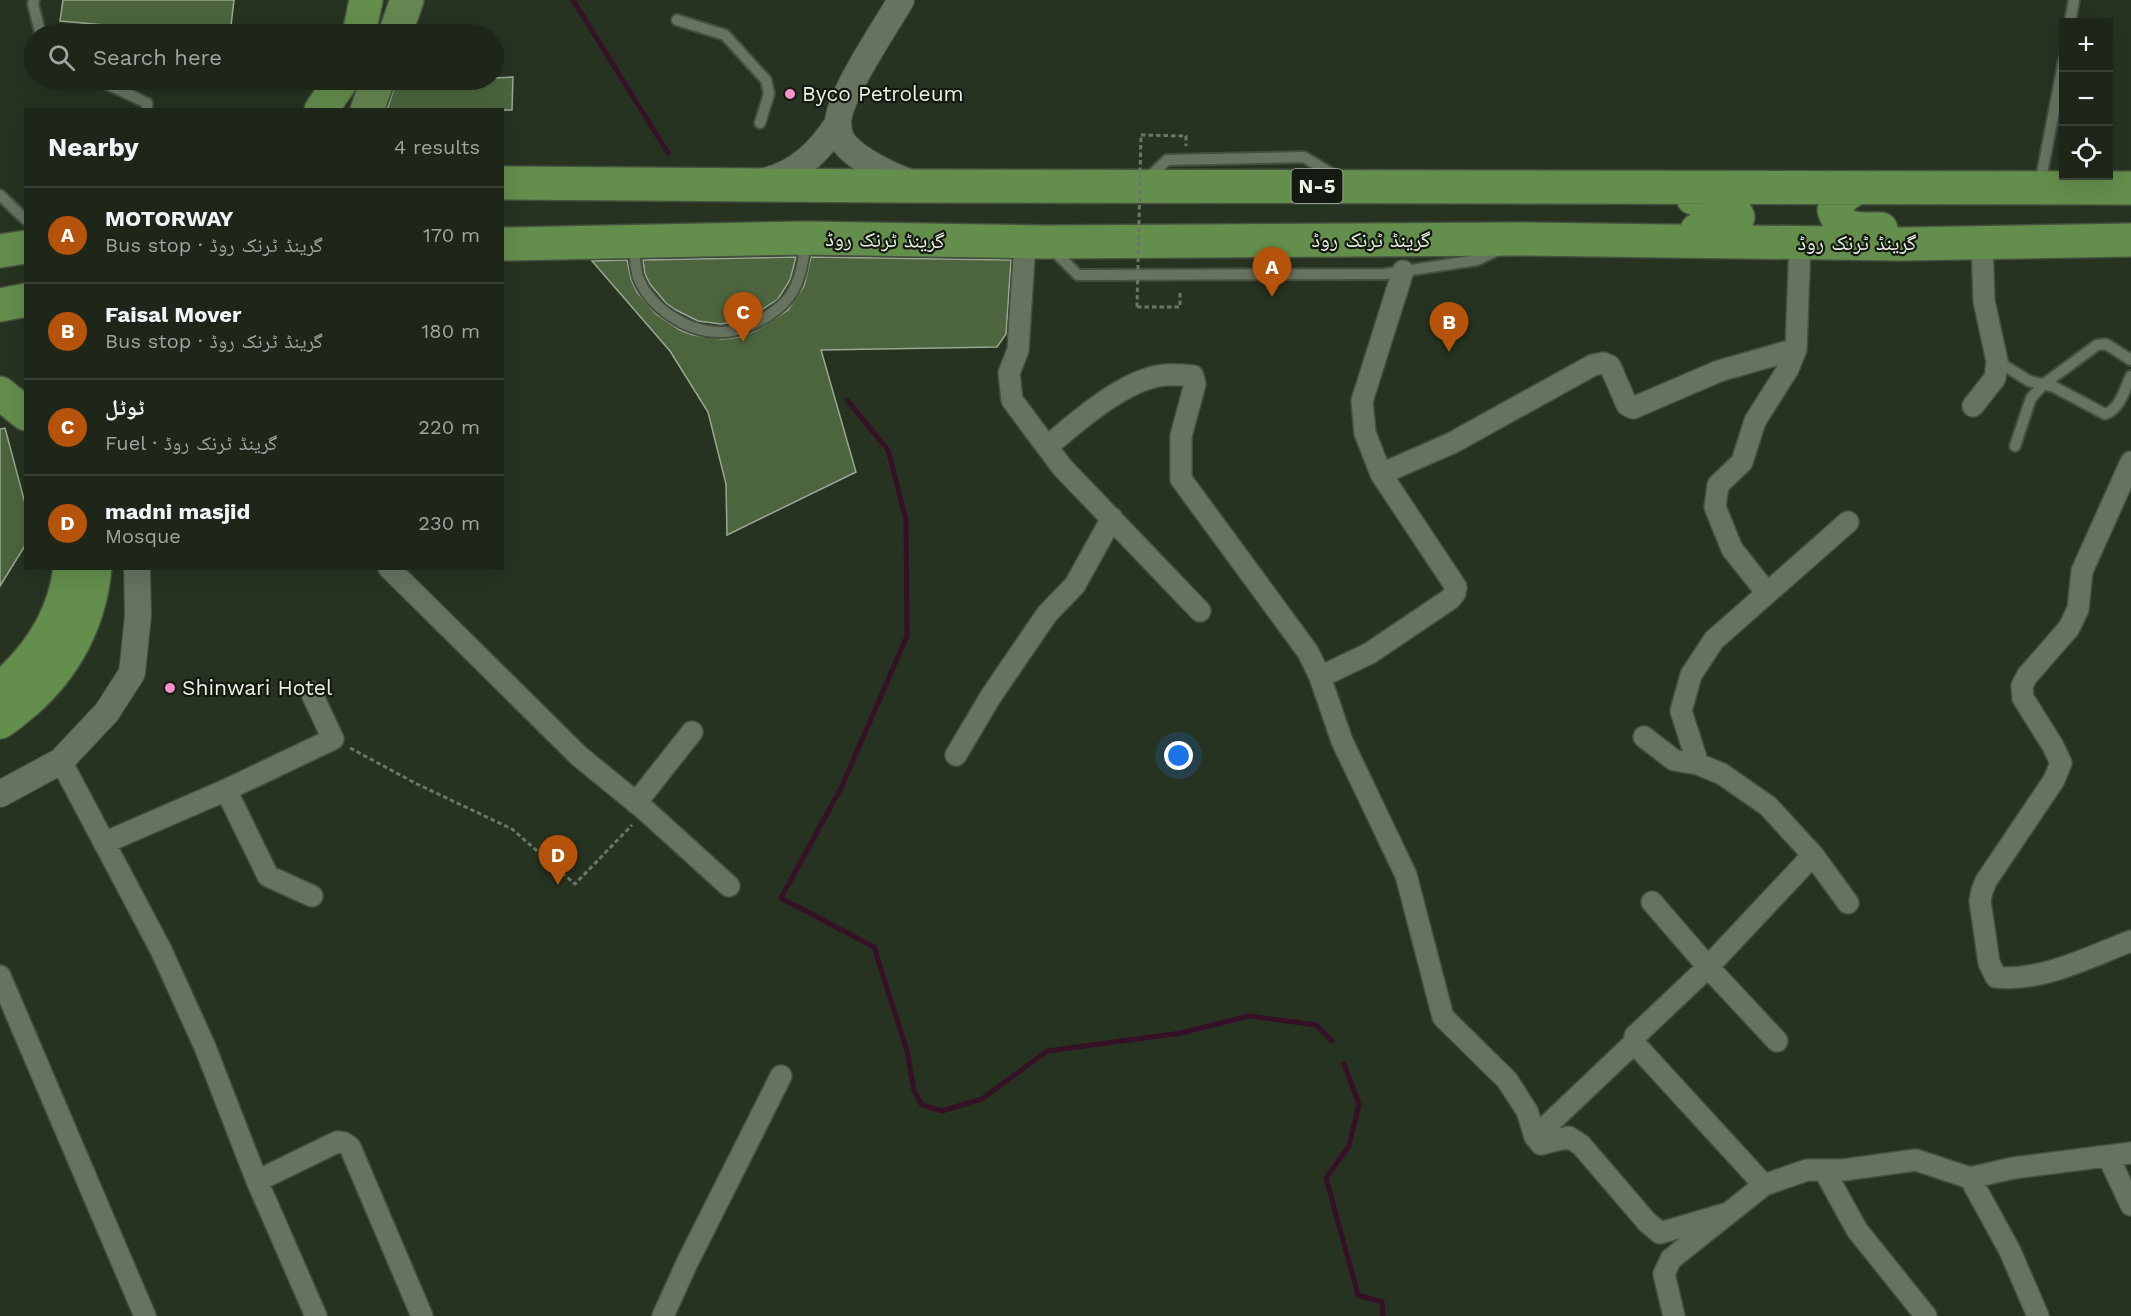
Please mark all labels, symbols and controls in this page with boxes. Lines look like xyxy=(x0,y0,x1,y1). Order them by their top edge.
map controls xyxy=(2059,18,2113,180)
button: + xyxy=(2059,18,2113,72)
search box xyxy=(24,24,504,90)
icon: search xyxy=(45,41,78,74)
text: Search here xyxy=(93,45,222,70)
button: − xyxy=(2059,72,2113,126)
place label: Byco Petroleum xyxy=(802,81,964,106)
marker: Byco Petroleum xyxy=(783,87,797,101)
button: locate xyxy=(2059,126,2113,180)
text: Nearby xyxy=(48,132,139,162)
text: 4 results xyxy=(394,135,480,159)
road number: N-5 xyxy=(1292,169,1342,203)
text: MOTORWAY xyxy=(105,206,234,231)
text: A xyxy=(61,223,74,247)
text: 170 m xyxy=(423,223,480,247)
street label: گرینڈ ٹرنک روڈ xyxy=(825,226,945,253)
street label: گرینڈ ٹرنک روڈ xyxy=(1311,227,1431,252)
street label: گرینڈ ٹرنک روڈ xyxy=(1797,230,1917,255)
text: Bus stop · گرینڈ ٹرنک روڈ xyxy=(105,233,323,257)
pin: A xyxy=(1252,248,1292,297)
pin: C xyxy=(724,292,762,342)
text: Faisal Mover xyxy=(105,302,242,327)
pin: B xyxy=(1430,302,1468,352)
text: B xyxy=(61,319,74,343)
text: 180 m xyxy=(422,319,480,343)
text: Bus stop · گرینڈ ٹرنک روڈ xyxy=(105,329,323,353)
text: ٹوٹل xyxy=(105,395,144,420)
text: C xyxy=(61,415,74,439)
text: 220 m xyxy=(418,415,480,439)
text: Fuel · گرینڈ ٹرنک روڈ xyxy=(105,431,277,455)
text: madni masjid xyxy=(105,499,250,524)
text: D xyxy=(60,511,75,535)
text: 230 m xyxy=(418,511,480,535)
text: Mosque xyxy=(105,524,181,548)
place label: Shinwari Hotel xyxy=(182,675,333,700)
marker: Shinwari Hotel xyxy=(163,681,177,695)
your location xyxy=(1164,741,1193,770)
pin: D xyxy=(538,836,578,885)

